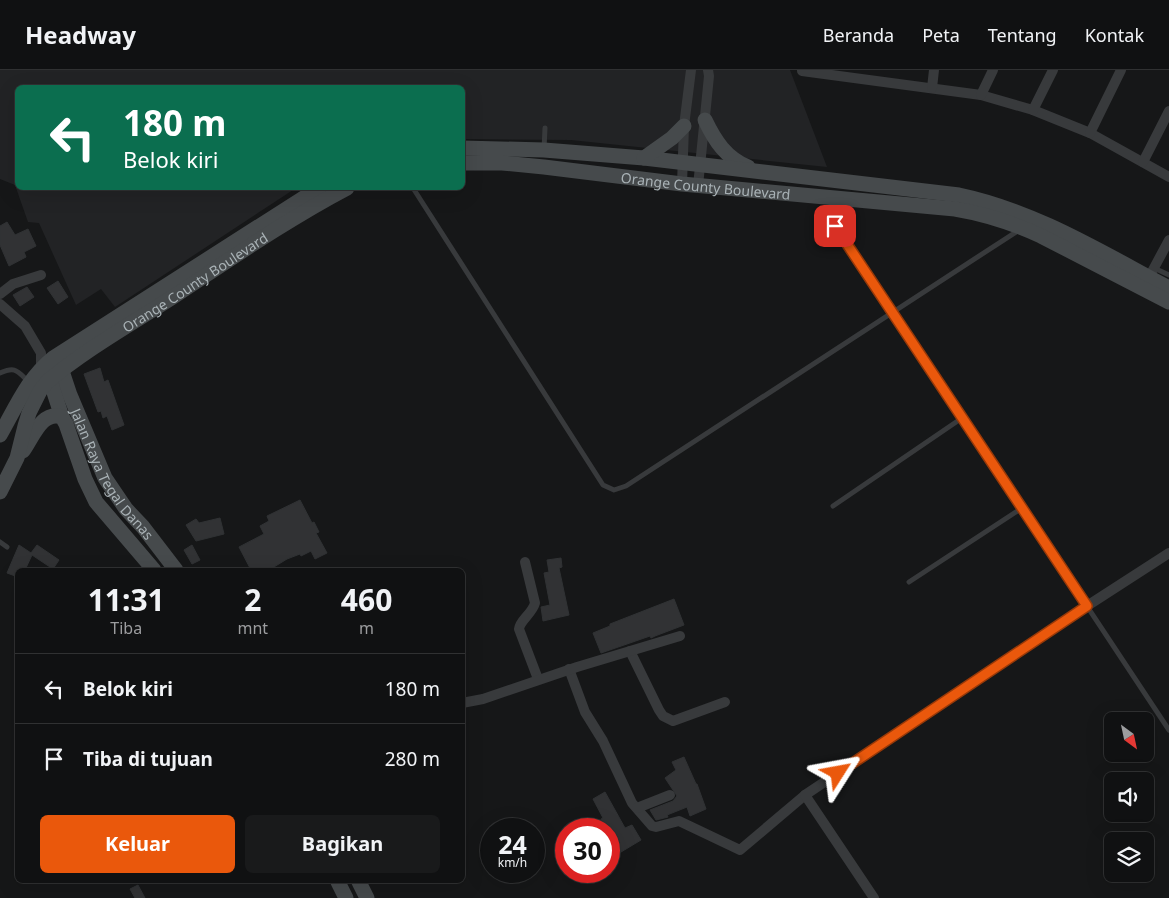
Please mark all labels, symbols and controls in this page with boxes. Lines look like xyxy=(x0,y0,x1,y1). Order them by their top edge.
text: Headway xyxy=(25,18,136,51)
text: Beranda xyxy=(823,23,894,47)
text: Peta xyxy=(922,23,960,47)
text: Tentang xyxy=(988,23,1057,47)
text: Kontak xyxy=(1085,23,1144,47)
text: 180 m xyxy=(123,99,226,146)
icon: left xyxy=(40,105,105,170)
text: Belok kiri xyxy=(123,144,218,174)
street label: Orange County Boulevard xyxy=(620,167,791,203)
pin xyxy=(814,205,856,247)
icon: arrive xyxy=(821,212,849,240)
street label: Orange County Boulevard xyxy=(118,228,271,336)
street label: Jalan Raya Tegal Danas xyxy=(66,403,159,544)
text: 11:31 xyxy=(88,579,165,620)
text: 2 xyxy=(244,579,261,620)
text: 460 xyxy=(341,579,392,620)
text: Tiba xyxy=(110,617,142,639)
text: mnt xyxy=(237,617,268,639)
text: m xyxy=(359,617,374,639)
icon: left xyxy=(40,675,68,703)
text: Belok kiri xyxy=(83,676,173,702)
text: 180 m xyxy=(385,676,440,702)
north arrow xyxy=(1104,712,1154,762)
map controls xyxy=(1104,712,1154,882)
icon: arrive xyxy=(40,745,68,773)
text: Tiba di tujuan xyxy=(83,746,213,772)
text: 280 m xyxy=(385,746,440,772)
position arrow xyxy=(811,746,863,798)
button: sound xyxy=(1104,772,1154,822)
button: Keluar xyxy=(40,815,235,873)
button: Bagikan xyxy=(245,815,440,873)
speed limit sign: 30 xyxy=(555,818,620,883)
text: 24 xyxy=(498,827,527,861)
button: layers xyxy=(1104,832,1154,882)
text: km/h xyxy=(498,854,527,871)

